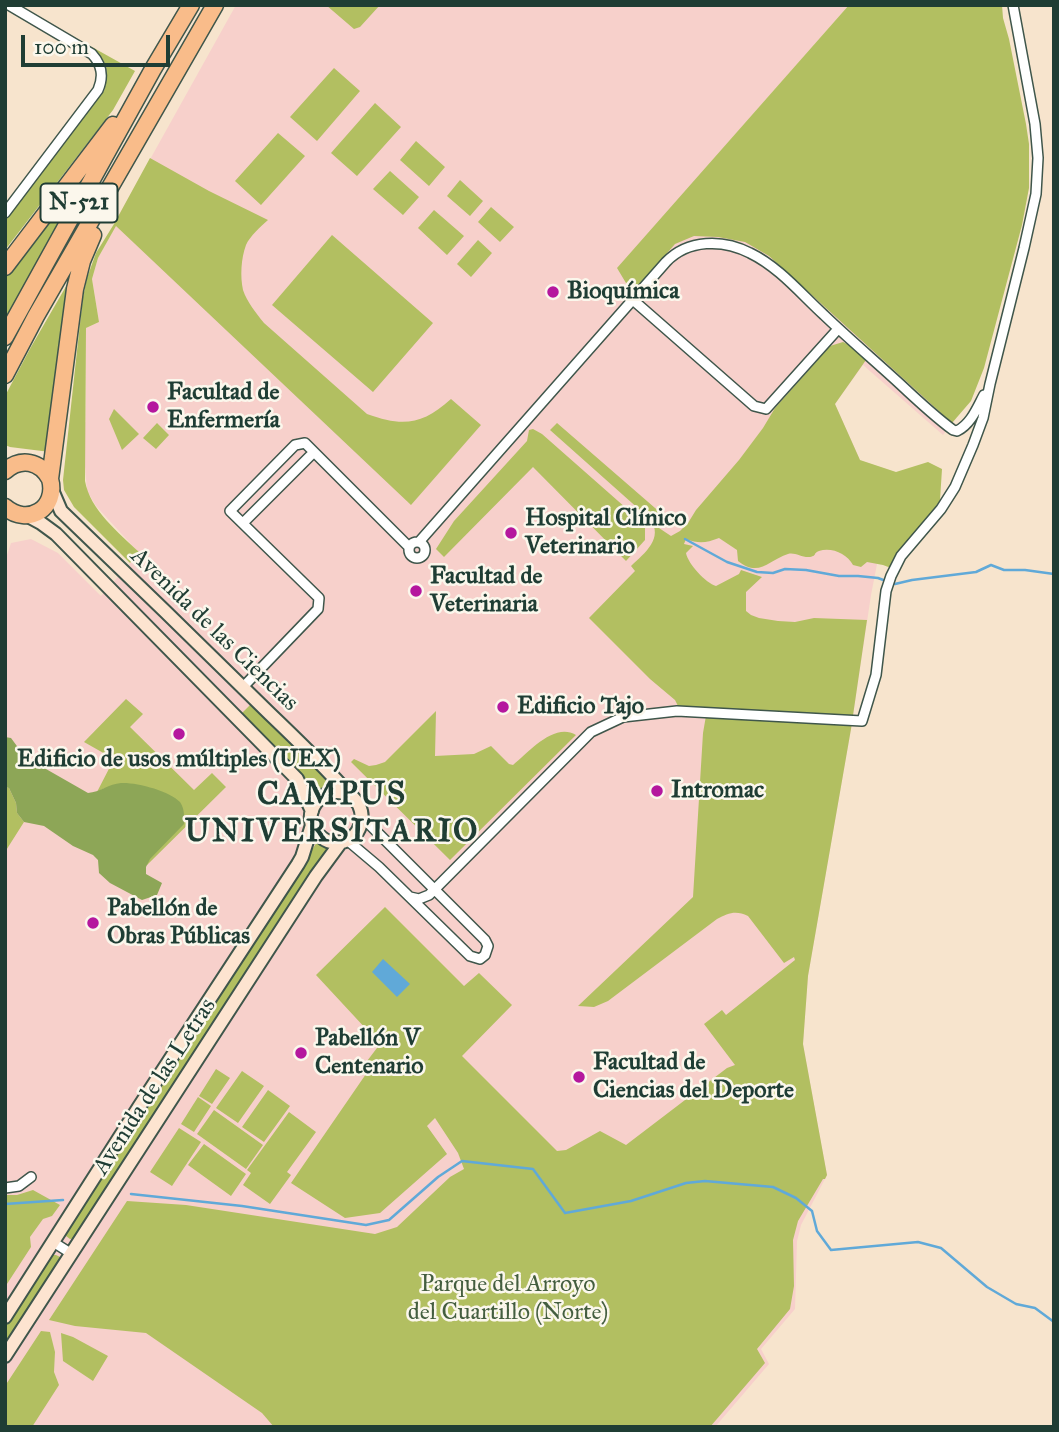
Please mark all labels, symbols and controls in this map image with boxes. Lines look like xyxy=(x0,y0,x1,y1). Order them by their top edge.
scale bar xyxy=(24,21,173,65)
text: 100 m xyxy=(34,34,89,60)
road number: N-521 xyxy=(41,184,118,222)
place label: Bioquímica xyxy=(567,278,679,306)
marker: Bioquímica xyxy=(545,284,561,300)
place label: Facultad de Enfermería xyxy=(167,379,280,435)
marker: Facultad de Enfermería xyxy=(145,399,161,415)
place label: Hospital Clínico Veterinario xyxy=(525,505,687,561)
marker: Hospital Clínico Veterinario xyxy=(503,525,519,541)
street label: Avenida de las Ciencias xyxy=(124,542,304,718)
place label: Facultad de Veterinaria xyxy=(430,563,542,619)
marker: Facultad de Veterinaria xyxy=(408,583,424,599)
place label: Edificio Tajo xyxy=(517,693,644,721)
marker: Edificio Tajo xyxy=(495,699,511,715)
marker: Edificio de usos múltiples (UEX) xyxy=(171,726,187,742)
place label: Edificio de usos múltiples (UEX) xyxy=(17,746,341,774)
district label: CAMPUS UNIVERSITARIO xyxy=(186,777,478,852)
place label: Intromac xyxy=(671,777,764,805)
marker: Intromac xyxy=(649,783,665,799)
place label: Pabellón de Obras Públicas xyxy=(107,895,250,951)
marker: Pabellón de Obras Públicas xyxy=(85,915,101,931)
street label: Avenida de las Letras xyxy=(87,993,223,1181)
place label: Pabellón V Centenario xyxy=(315,1025,424,1081)
marker: Pabellón V Centenario xyxy=(293,1045,309,1061)
place label: Facultad de Ciencias del Deporte xyxy=(593,1049,794,1105)
marker: Facultad de Ciencias del Deporte xyxy=(571,1069,587,1085)
park label: Parque del Arroyo del Cuartillo (Norte) xyxy=(408,1271,608,1327)

